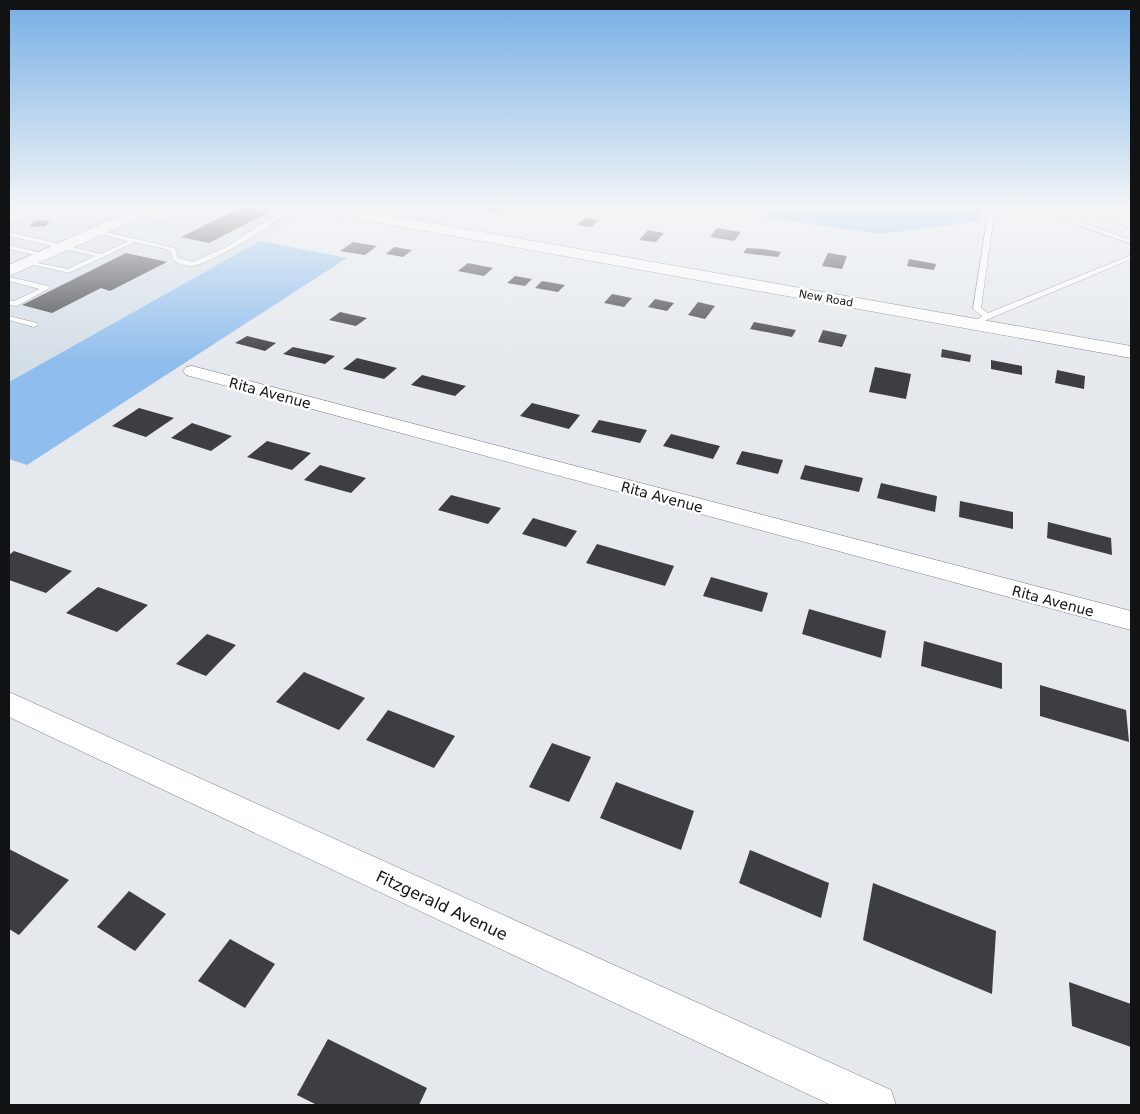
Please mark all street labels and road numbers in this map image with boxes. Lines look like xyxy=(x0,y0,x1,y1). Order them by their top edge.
street label: New Road xyxy=(798,287,854,310)
street label: Rita Avenue xyxy=(227,374,313,412)
street label: Rita Avenue xyxy=(619,478,705,516)
street label: Rita Avenue xyxy=(1010,582,1096,620)
street label: Fitzgerald Avenue xyxy=(373,867,510,944)

